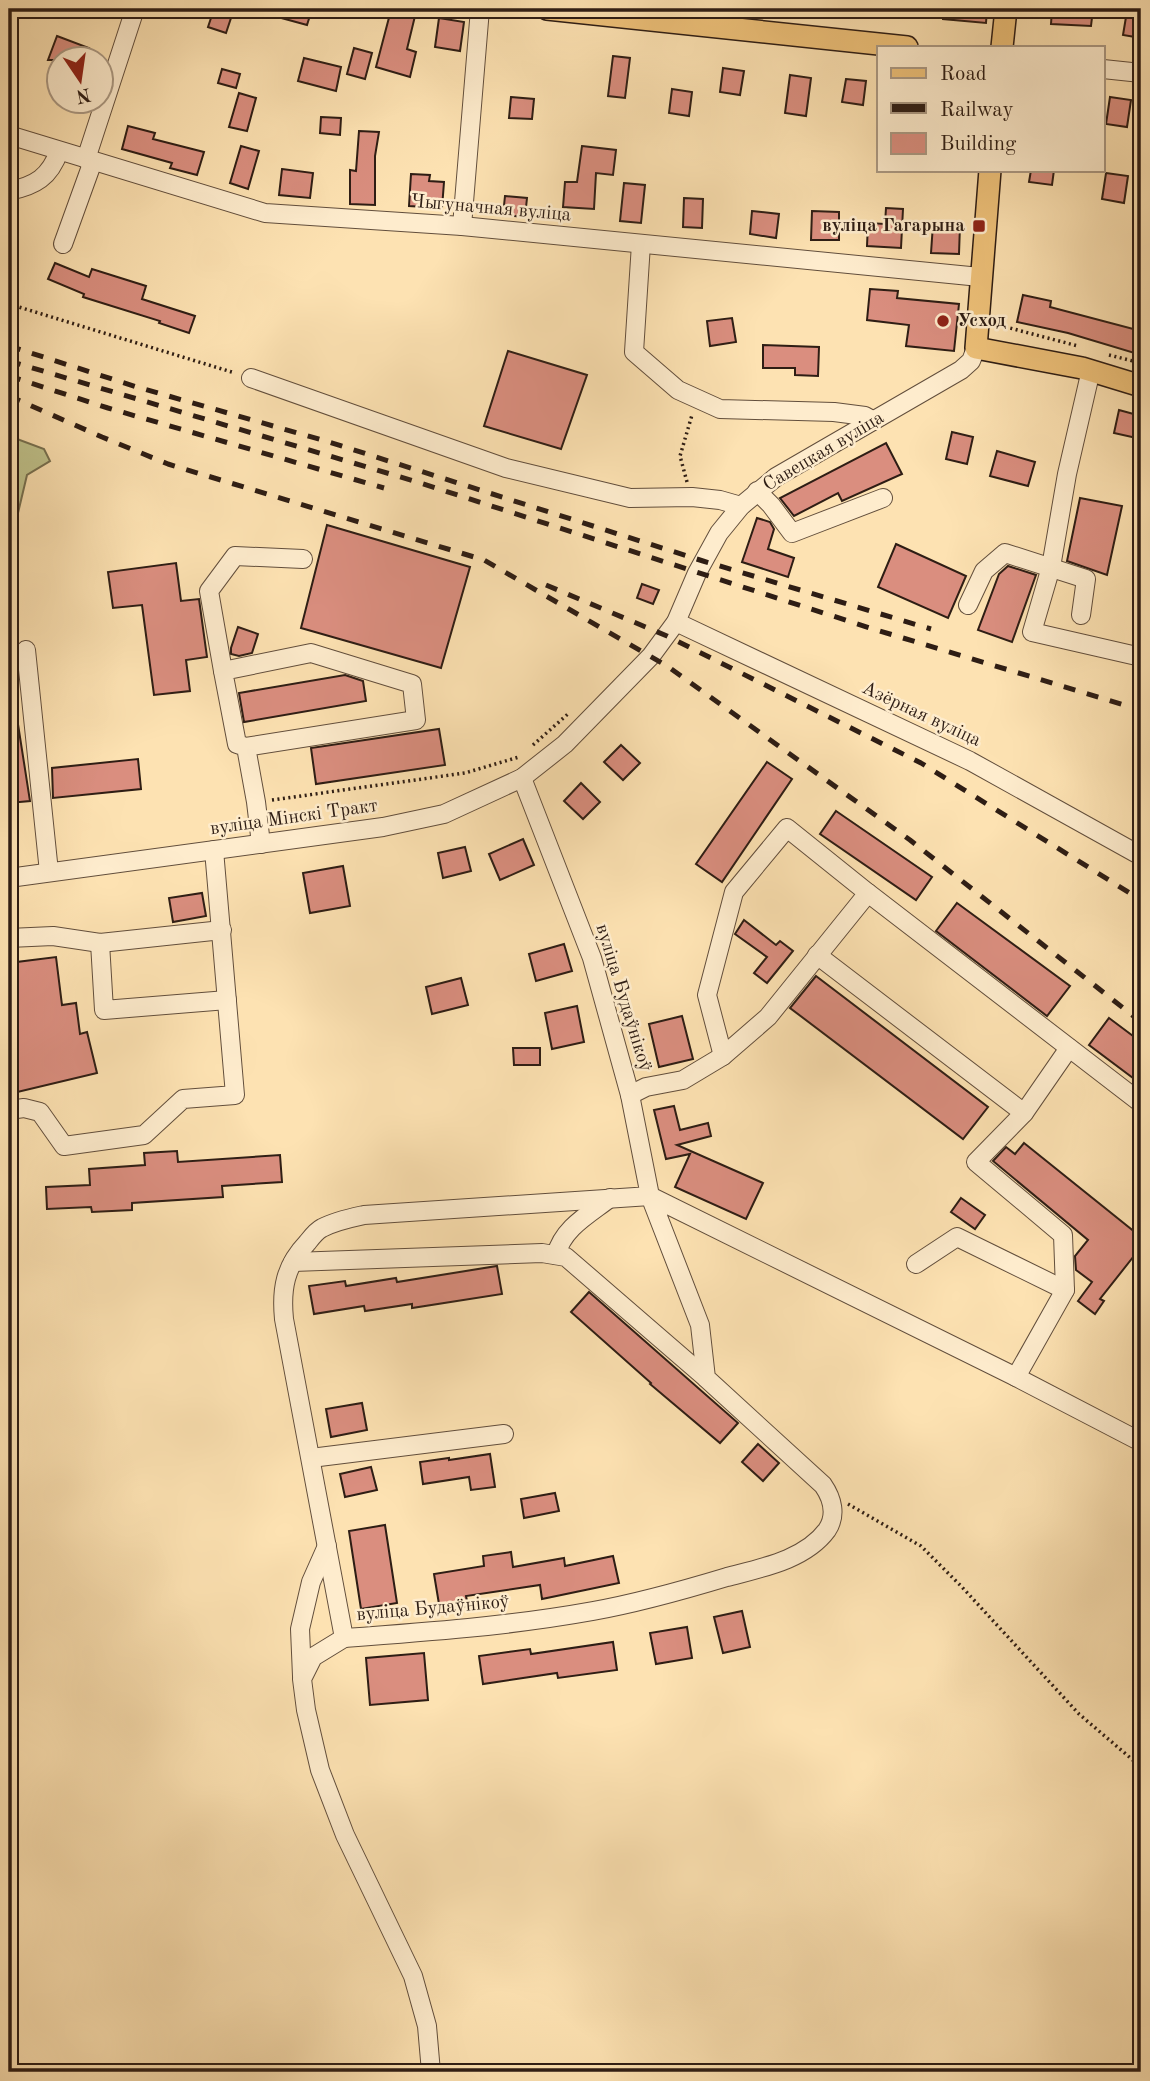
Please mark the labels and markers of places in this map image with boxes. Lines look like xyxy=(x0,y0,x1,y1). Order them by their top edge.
place label: вуліца Гагарына xyxy=(822,217,965,236)
marker: вуліца Гагарына xyxy=(971,218,987,234)
place label: Усход xyxy=(957,312,1006,331)
marker: Усход xyxy=(935,313,951,329)

